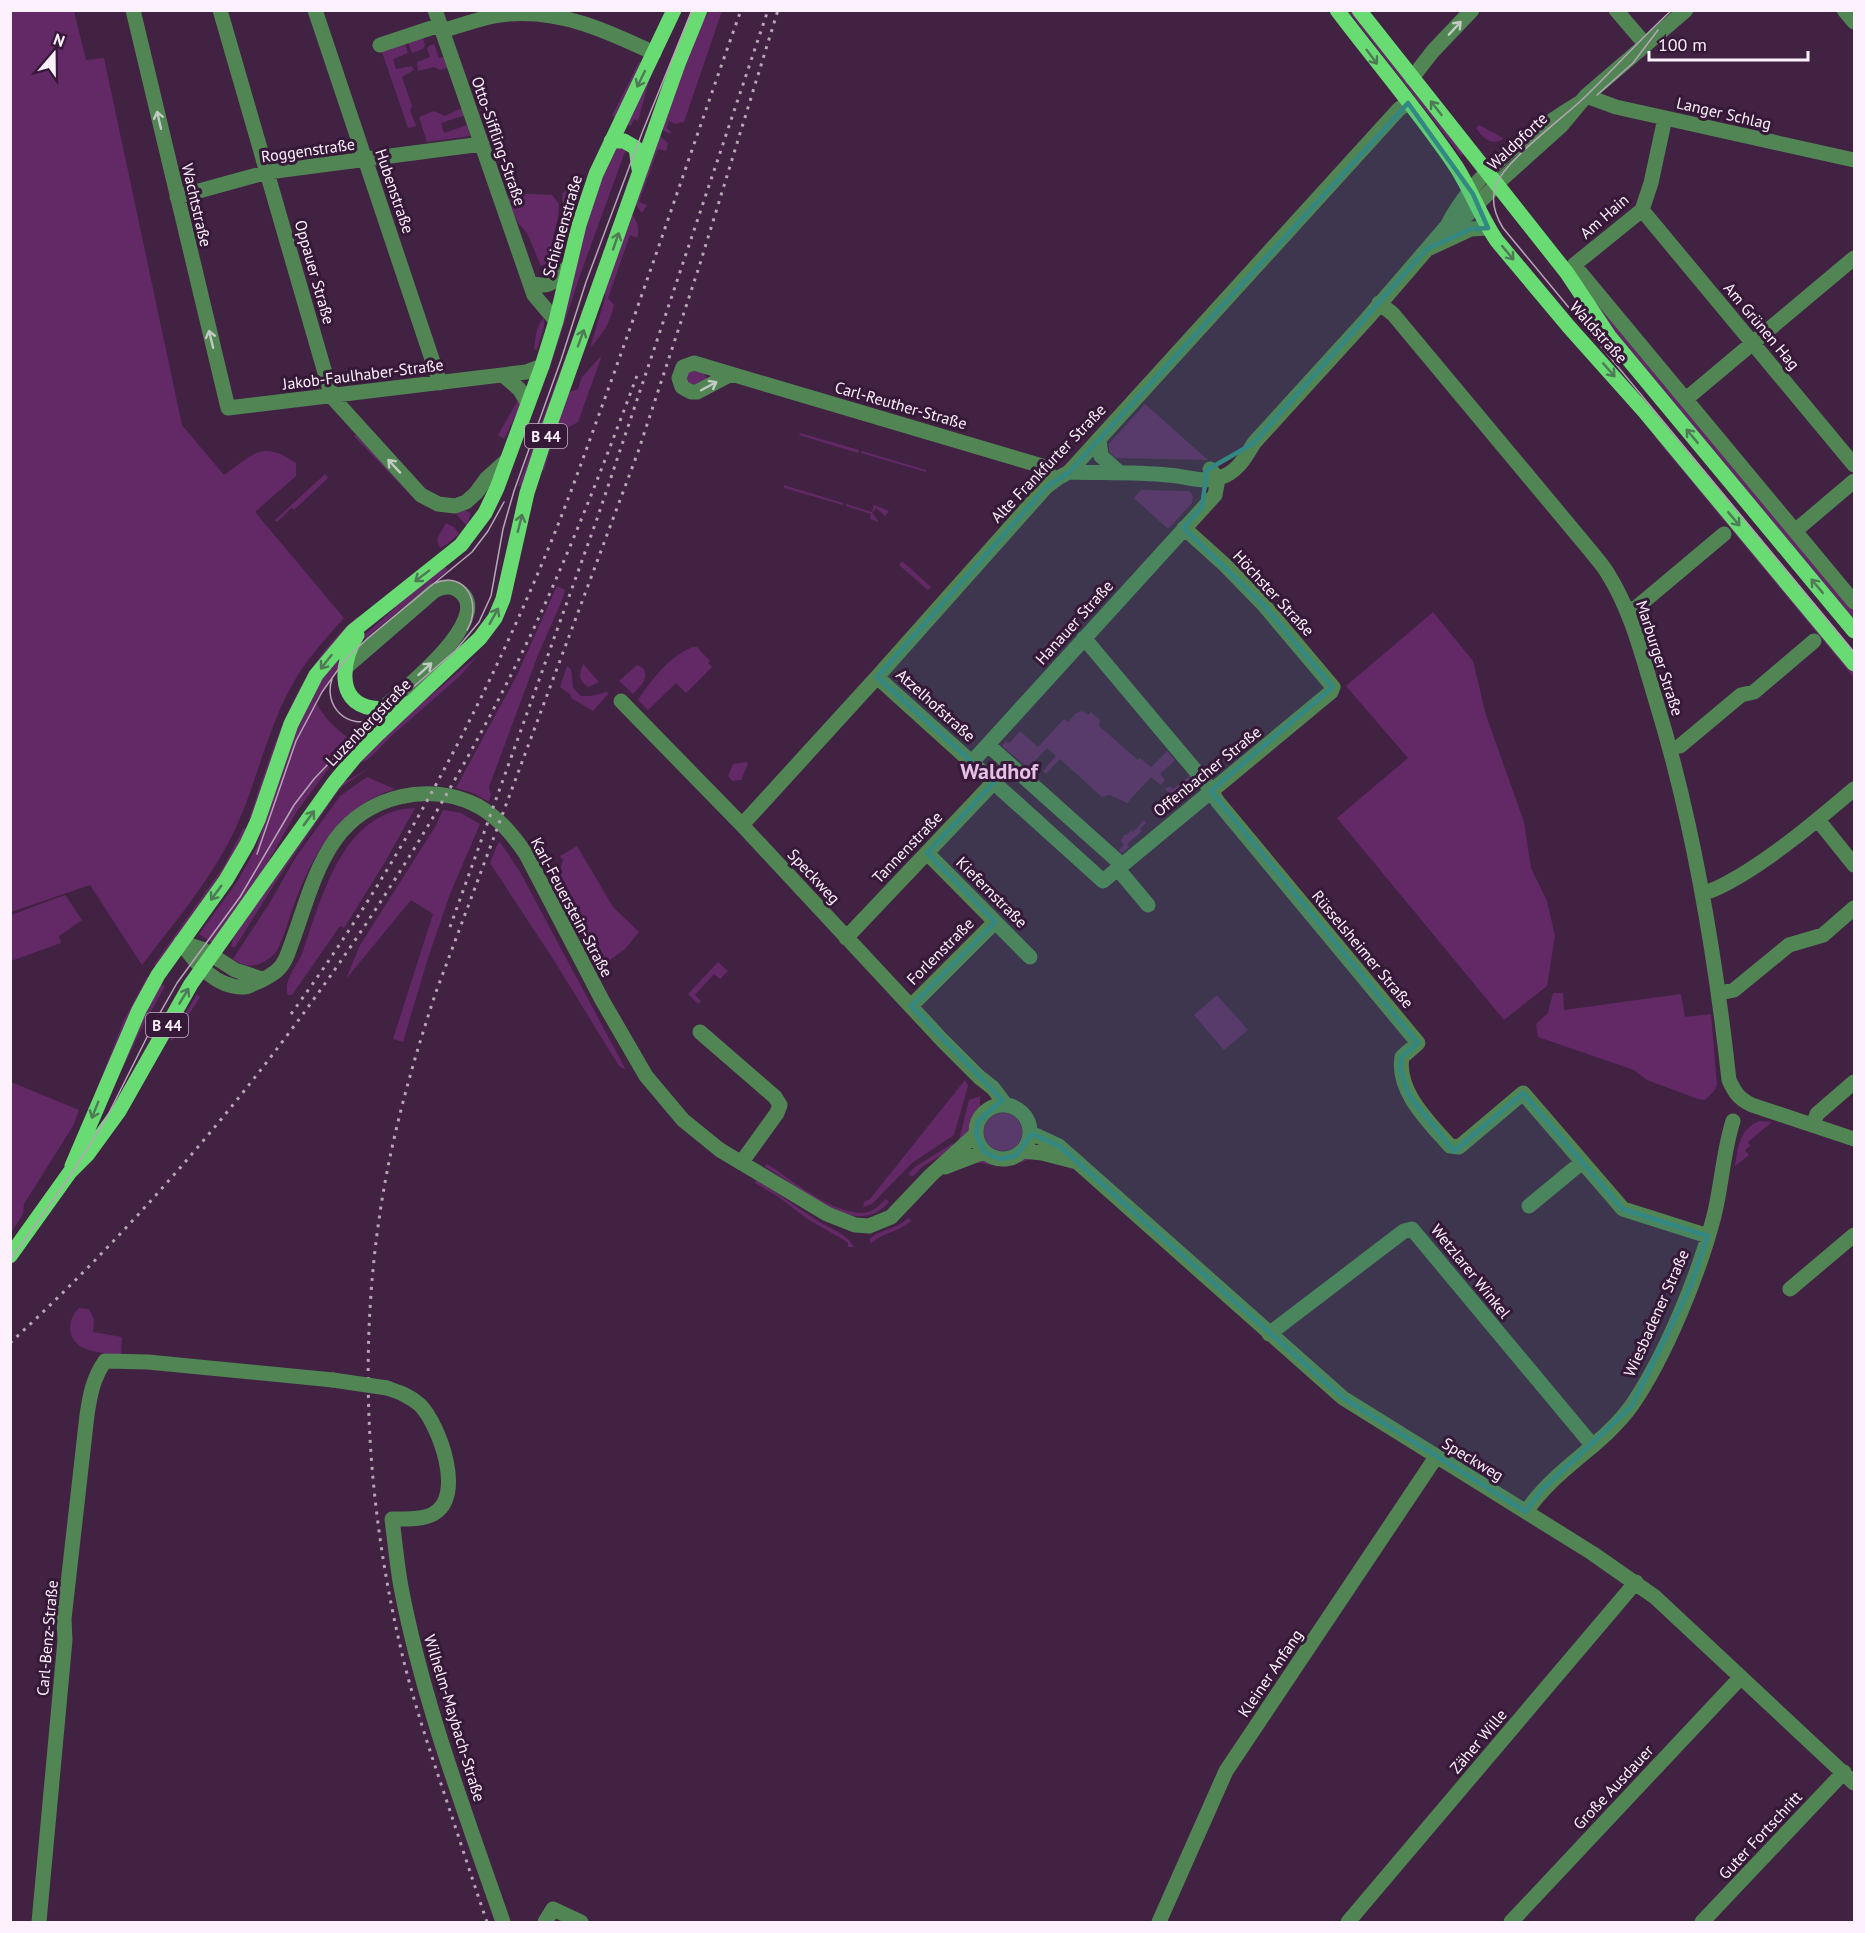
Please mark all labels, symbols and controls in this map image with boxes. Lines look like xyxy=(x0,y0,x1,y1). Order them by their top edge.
one-way arrow xyxy=(1448,20,1462,35)
north arrow xyxy=(24,24,84,84)
scale bar xyxy=(1649,24,1808,62)
text: N xyxy=(51,29,67,51)
text: 100 m xyxy=(1658,33,1707,56)
one-way arrow xyxy=(1366,48,1379,64)
one-way arrow xyxy=(635,69,647,87)
street label: Otto-Siffling-Straße xyxy=(467,74,531,208)
street label: Langer Schlag xyxy=(1675,92,1773,134)
one-way arrow xyxy=(1430,100,1443,116)
street label: Waldpforte xyxy=(1483,108,1551,174)
one-way arrow xyxy=(152,111,164,130)
street label: Roggenstraße xyxy=(260,134,356,166)
street label: Hubenstraße xyxy=(371,146,419,236)
street label: Wachtstraße xyxy=(178,161,216,249)
street label: Schienenstraße xyxy=(538,172,586,280)
street label: Am Hain xyxy=(1575,189,1633,243)
street label: Oppauer Straße xyxy=(291,218,339,326)
one-way arrow xyxy=(612,232,623,251)
one-way arrow xyxy=(1501,245,1515,260)
street label: Am Grünen Hag xyxy=(1720,278,1804,374)
street label: Waldstraße xyxy=(1566,297,1632,367)
one-way arrow xyxy=(577,329,588,348)
one-way arrow xyxy=(205,330,217,349)
street label: Jakob-Faulhaber-Straße xyxy=(280,354,445,394)
one-way arrow xyxy=(1602,362,1616,377)
street label: Carl-Reuther-Straße xyxy=(833,377,969,433)
one-way arrow xyxy=(699,380,717,391)
street label: Alte Frankfurter Straße xyxy=(986,399,1110,527)
road number: B 44 xyxy=(525,424,567,448)
one-way arrow xyxy=(1686,428,1699,444)
one-way arrow xyxy=(387,459,401,474)
one-way arrow xyxy=(1727,511,1741,526)
one-way arrow xyxy=(515,514,526,533)
street label: Höchster Straße xyxy=(1229,546,1319,640)
one-way arrow xyxy=(414,569,430,582)
street label: Hanauer Straße xyxy=(1031,576,1117,668)
one-way arrow xyxy=(1810,579,1824,594)
street label: Marburger Straße xyxy=(1632,598,1688,718)
one-way arrow xyxy=(489,608,500,626)
one-way arrow xyxy=(320,654,333,670)
one-way arrow xyxy=(417,662,432,676)
street label: Atzelhofstraße xyxy=(892,664,980,746)
street label: Luzenbergstraße xyxy=(321,674,415,770)
street label: Offenbacher Straße xyxy=(1149,721,1265,821)
district label: Waldhof xyxy=(960,757,1040,785)
street label: Tannenstraße xyxy=(868,807,946,887)
one-way arrow xyxy=(303,810,315,826)
street label: Karl-Feuerstein-Straße xyxy=(527,834,617,980)
street label: Speckweg xyxy=(783,844,845,908)
street label: Kiefernstraße xyxy=(952,852,1032,932)
one-way arrow xyxy=(210,885,222,901)
street label: Rüsselsheimer Straße xyxy=(1308,886,1418,1012)
street label: Forlenstraße xyxy=(902,913,978,989)
one-way arrow xyxy=(179,988,191,1005)
road number: B 44 xyxy=(146,1013,188,1037)
one-way arrow xyxy=(89,1101,100,1119)
street label: Wetzlarer Winkel xyxy=(1427,1220,1515,1322)
street label: Wiesbadener Straße xyxy=(1619,1246,1693,1380)
street label: Speckweg xyxy=(1439,1433,1507,1485)
street label: Carl-Benz-Straße xyxy=(32,1579,62,1697)
street label: Kleiner Anfang xyxy=(1233,1625,1307,1721)
street label: Wilhelm-Maybach-Straße xyxy=(420,1632,490,1804)
street label: Zäher Wille xyxy=(1445,1705,1511,1777)
street label: Große Ausdauer xyxy=(1569,1740,1658,1834)
street label: Guter Fortschritt xyxy=(1714,1786,1806,1883)

